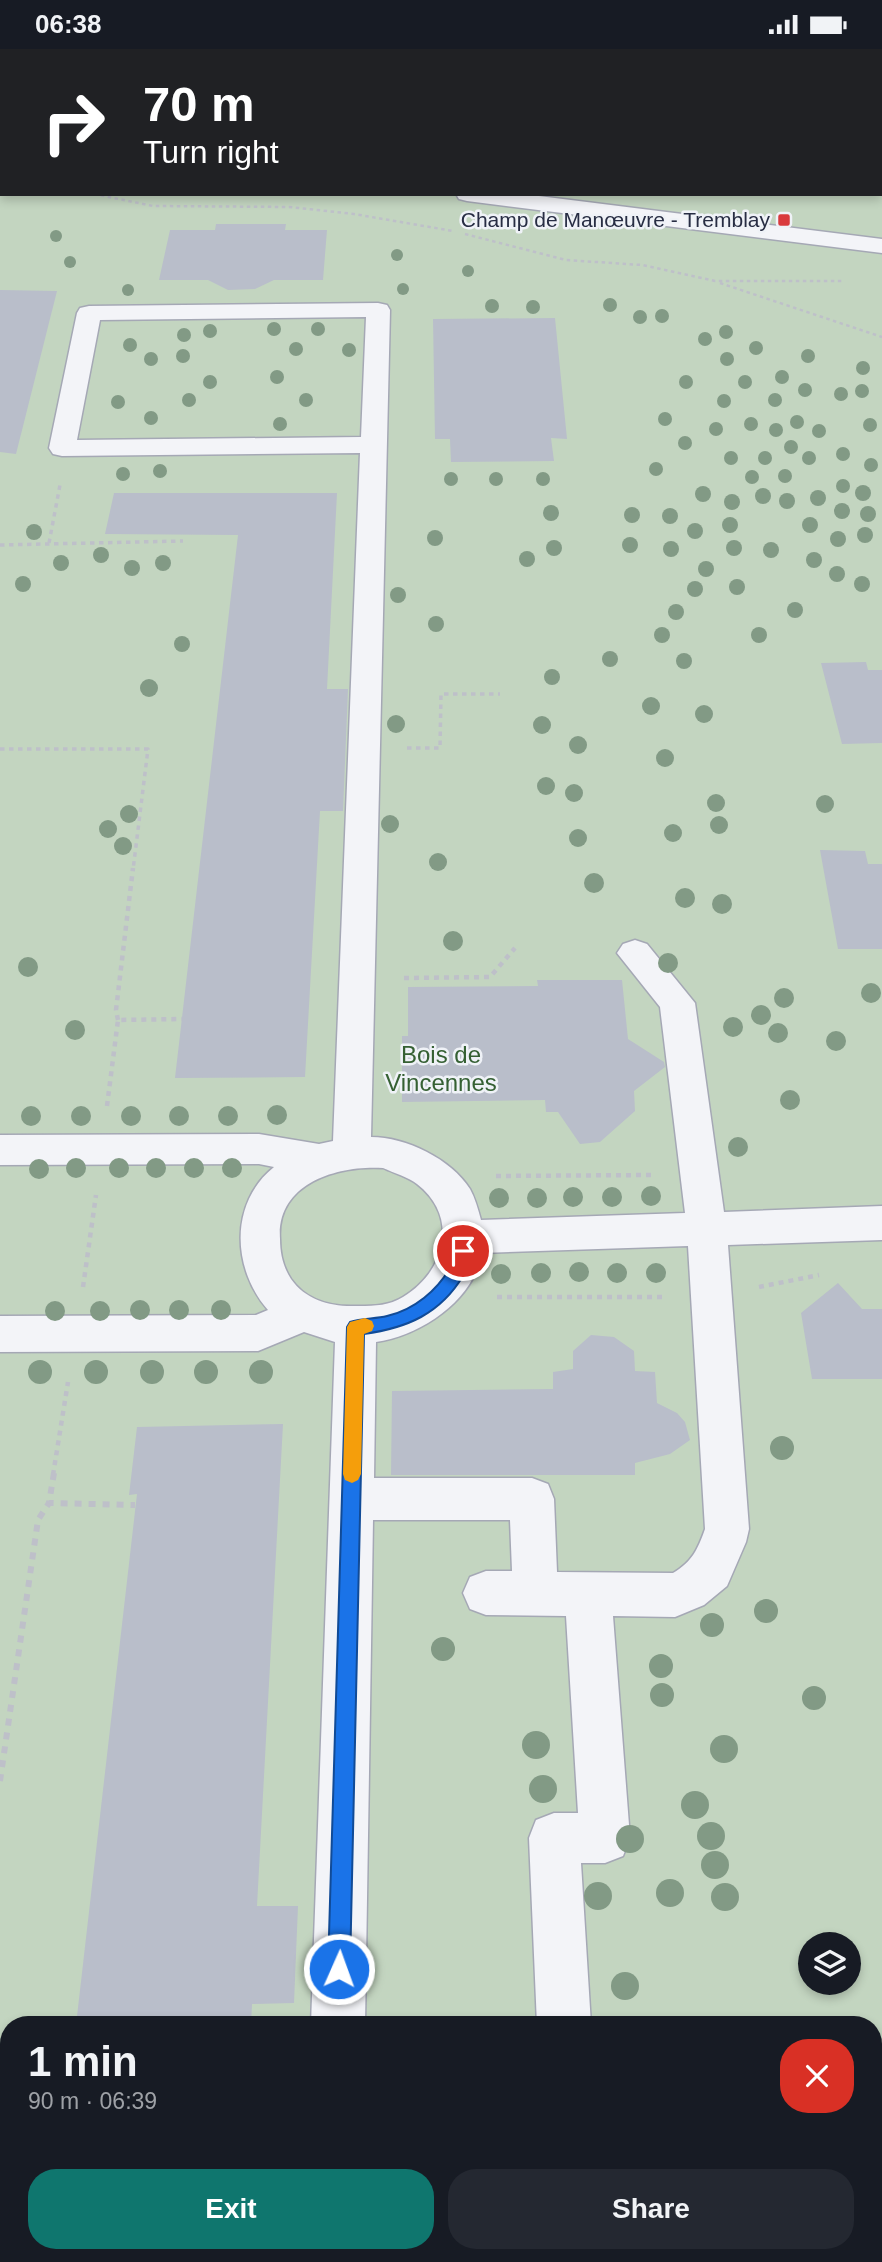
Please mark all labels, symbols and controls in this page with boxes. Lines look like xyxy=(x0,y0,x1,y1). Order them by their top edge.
text: 06:38 xyxy=(35,9,102,39)
icon: right xyxy=(28,77,119,168)
text: 70 m xyxy=(143,77,255,131)
text: Turn right xyxy=(143,134,279,170)
place label: Champ de Manœuvre - Tremblay xyxy=(461,208,770,231)
marker: Champ de Manœuvre - Tremblay xyxy=(776,212,792,228)
park label: Bois de Vincennes xyxy=(385,1041,497,1096)
pin xyxy=(433,1221,493,1281)
icon: arrive xyxy=(444,1232,482,1270)
position arrow xyxy=(302,1932,376,2006)
map controls xyxy=(798,1932,861,1995)
button: layers xyxy=(798,1932,861,1995)
text: 1 min xyxy=(28,2038,138,2085)
button: close xyxy=(780,2039,854,2113)
text: 90 m · 06:39 xyxy=(28,2088,157,2114)
button: Exit xyxy=(28,2169,434,2249)
button: Share xyxy=(448,2169,854,2249)

